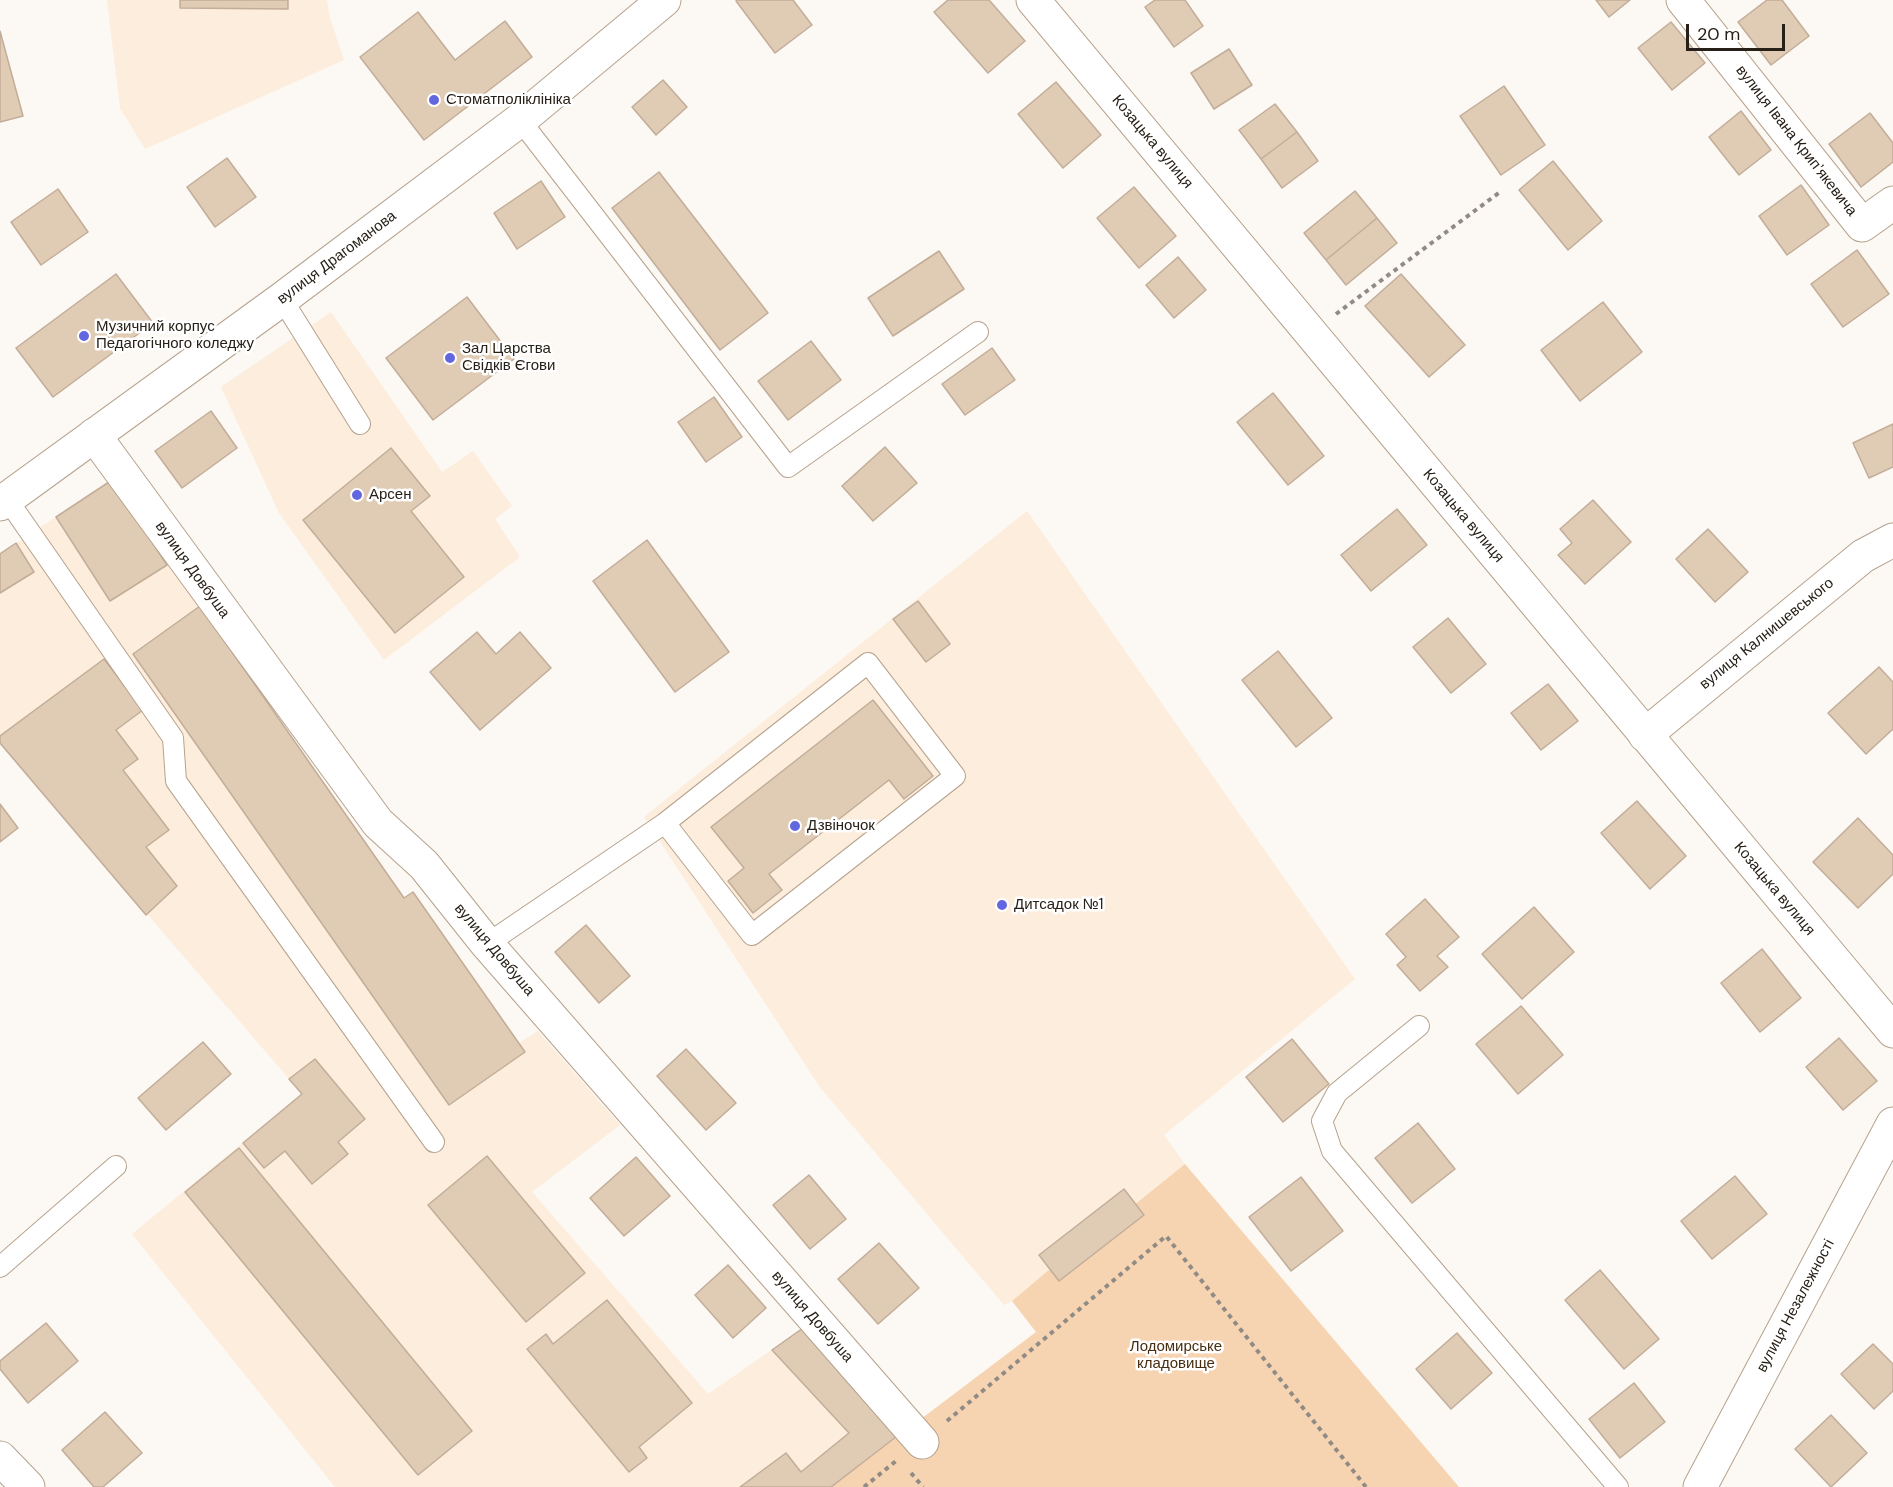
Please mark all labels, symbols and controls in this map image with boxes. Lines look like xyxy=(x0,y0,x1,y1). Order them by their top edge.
scale bar xyxy=(1689,12,1788,50)
text: 20 m xyxy=(1697,22,1740,46)
street label: вулиця Івана Крипʼякевича xyxy=(1732,62,1860,220)
place label: Стоматполіклініка xyxy=(446,91,571,109)
street label: Козацька вулиця xyxy=(1108,92,1196,192)
marker: Стоматполіклініка xyxy=(427,93,441,107)
street label: вулиця Драгоманова xyxy=(274,207,400,309)
place label: Музичний корпус Педагогічного коледжу xyxy=(96,318,254,353)
marker: Музичний корпус Педагогічного коледжу xyxy=(77,329,91,343)
place label: Зал Царства Свідків Єгови xyxy=(462,340,555,375)
marker: Зал Царства Свідків Єгови xyxy=(443,351,457,365)
street label: Козацька вулиця xyxy=(1419,466,1507,566)
place label: Арсен xyxy=(369,486,411,504)
marker: Арсен xyxy=(350,488,364,502)
street label: вулиця Довбуша xyxy=(151,518,233,622)
street label: вулиця Калнишевського xyxy=(1696,574,1838,694)
place label: Дзвіночок xyxy=(807,817,875,835)
marker: Дзвіночок xyxy=(788,819,802,833)
street label: Козацька вулиця xyxy=(1730,839,1818,939)
place label: Дитсадок №1 xyxy=(1014,896,1104,914)
marker: Дитсадок №1 xyxy=(995,898,1009,912)
street label: вулиця Довбуша xyxy=(450,900,538,1000)
street label: вулиця Незалежності xyxy=(1753,1236,1839,1376)
street label: вулиця Довбуша xyxy=(767,1268,857,1366)
park label: Лодомирське кладовище xyxy=(1130,1338,1222,1373)

